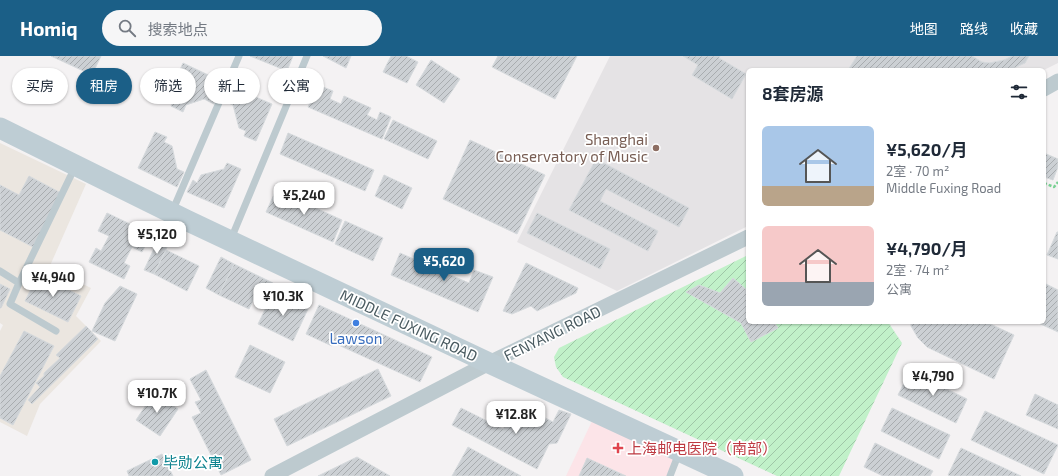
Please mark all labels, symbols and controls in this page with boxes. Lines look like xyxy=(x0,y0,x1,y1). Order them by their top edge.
search box xyxy=(102,10,382,46)
text: Homiq xyxy=(20,17,78,40)
icon: search xyxy=(116,17,138,39)
text: 搜索地点 xyxy=(148,20,208,38)
text: 地图 xyxy=(910,20,938,37)
text: 路线 xyxy=(960,20,988,37)
text: 收藏 xyxy=(1010,20,1038,37)
chip: 买房 xyxy=(12,68,68,104)
chip: 租房 xyxy=(76,68,132,104)
chip: 筛选 xyxy=(140,68,196,104)
chip: 新上 xyxy=(204,68,260,104)
chip: 公寓 xyxy=(268,68,324,104)
icon: filters xyxy=(1008,81,1030,103)
text: 8套房源 xyxy=(762,83,824,103)
place label: Shanghai Conservatory of Music xyxy=(496,130,648,165)
text: ¥5,620/月 xyxy=(886,139,968,159)
icon: home xyxy=(794,142,842,190)
marker: Shanghai Conservatory of Music xyxy=(651,143,661,153)
text: 2室 · 70 m² xyxy=(886,163,949,179)
text: Middle Fuxing Road xyxy=(886,180,1001,196)
pin: ¥5,240 xyxy=(271,182,337,216)
text: ¥5,240 xyxy=(283,187,326,203)
pin: ¥5,120 xyxy=(124,221,190,255)
text: ¥5,120 xyxy=(137,226,177,242)
text: ¥4,790/月 xyxy=(886,238,968,258)
icon: home xyxy=(794,242,842,290)
pin: ¥5,620 xyxy=(411,248,477,282)
text: ¥5,620 xyxy=(423,253,465,269)
text: 2室 · 74 m² xyxy=(886,262,950,278)
pin: ¥4,940 xyxy=(20,264,86,298)
text: ¥4,940 xyxy=(31,269,75,285)
text: 公寓 xyxy=(886,281,912,297)
pin: ¥10.3K xyxy=(250,283,316,317)
street label: MIDDLE FUXING ROAD xyxy=(337,285,481,365)
text: ¥10.3K xyxy=(262,288,304,304)
street label: FENYANG ROAD xyxy=(500,302,604,364)
marker: Lawson xyxy=(351,318,361,328)
place label: Lawson xyxy=(329,329,383,347)
pin: ¥4,790 xyxy=(900,363,966,397)
text: ¥4,790 xyxy=(912,368,954,384)
pin: ¥10.7K xyxy=(124,380,190,414)
text: ¥10.7K xyxy=(137,385,177,401)
pin: ¥12.8K xyxy=(483,401,549,435)
text: ¥12.8K xyxy=(495,406,537,422)
place label: 上海邮电医院（南部） xyxy=(627,439,777,457)
marker: 上海邮电医院（南部） xyxy=(612,442,624,454)
place label: 毕勋公寓 xyxy=(163,453,223,471)
marker: 毕勋公寓 xyxy=(150,457,160,467)

